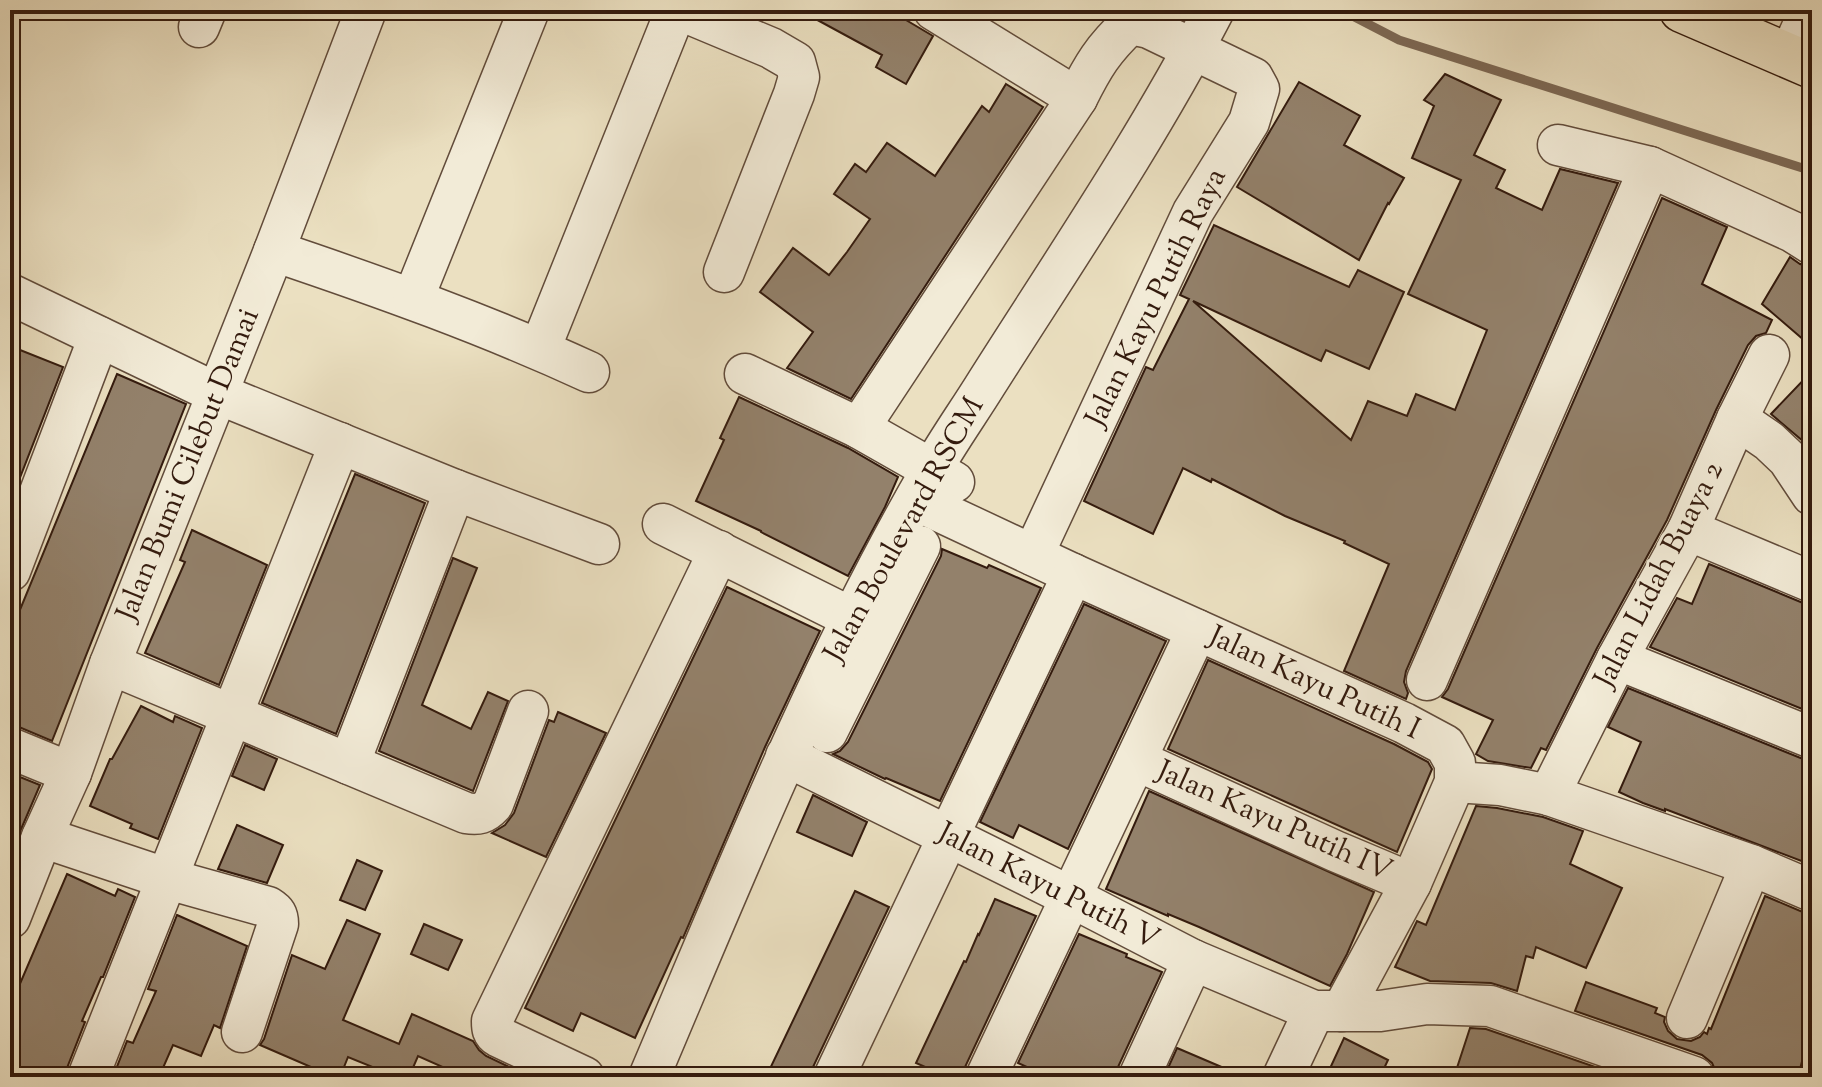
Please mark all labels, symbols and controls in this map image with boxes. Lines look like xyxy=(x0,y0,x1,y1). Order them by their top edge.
street label: Jalan Kayu Putih Raya xyxy=(1075,161,1238,436)
street label: Jalan Bumi Cilebut Damai xyxy=(106,302,271,630)
street label: Jalan Boulevard RSCM xyxy=(813,389,996,672)
street label: Jalan Lidah Buaya 2 xyxy=(1583,454,1736,697)
street label: Jalan Kayu Putih I xyxy=(1199,615,1427,752)
street label: Jalan Kayu Putih IV xyxy=(1148,750,1398,893)
street label: Jalan Kayu Putih V xyxy=(928,812,1166,961)

